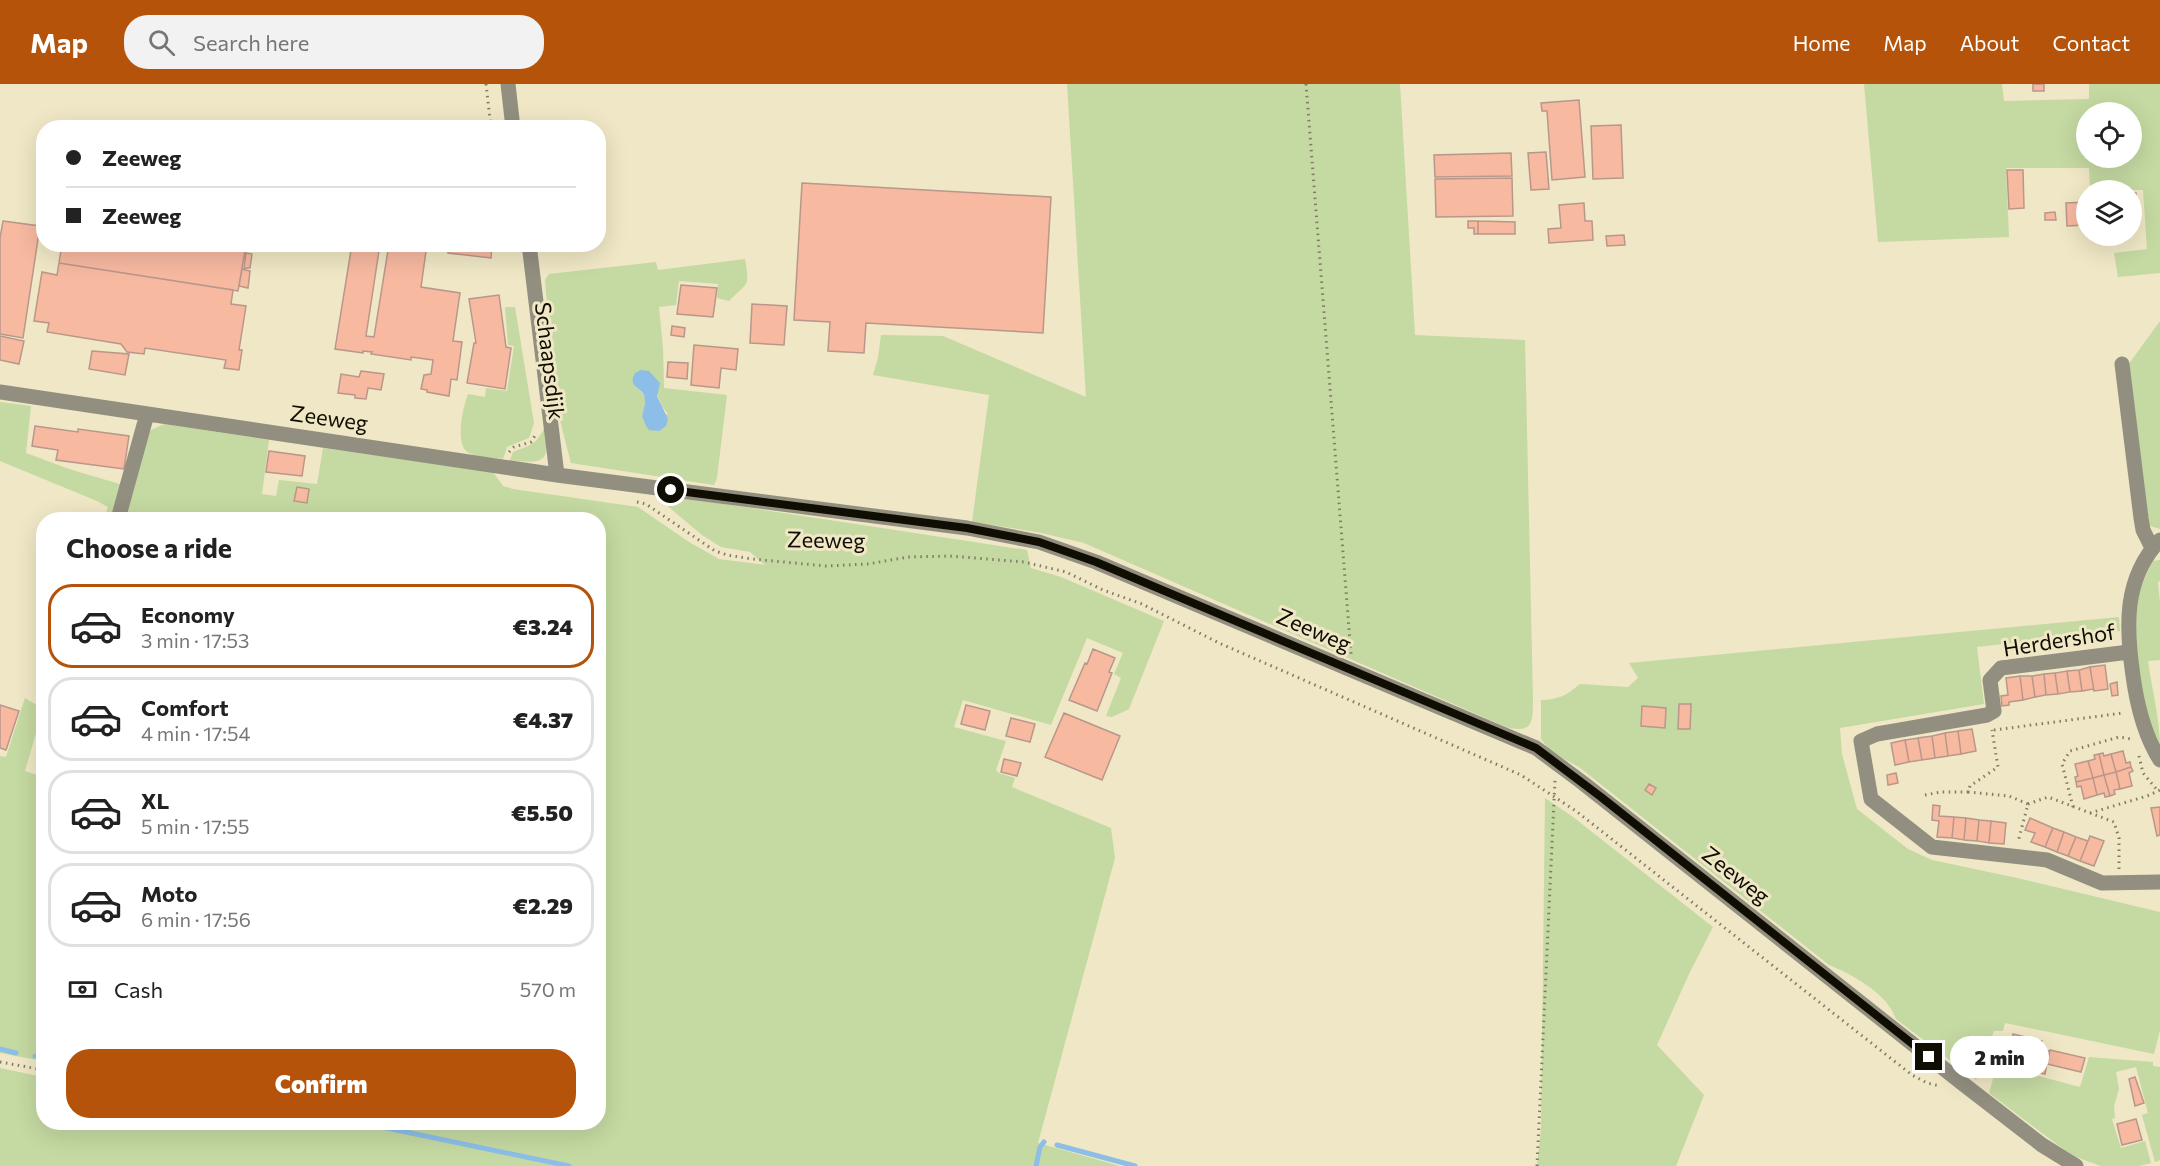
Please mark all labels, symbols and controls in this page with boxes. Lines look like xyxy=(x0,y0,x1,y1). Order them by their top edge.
search box xyxy=(124,15,544,69)
text: Map xyxy=(30,25,88,59)
icon: search xyxy=(145,26,178,59)
text: Search here xyxy=(193,29,309,56)
text: Home xyxy=(1793,30,1850,55)
text: Map xyxy=(1883,30,1927,55)
text: About xyxy=(1960,30,2019,55)
text: Contact xyxy=(2052,30,2130,55)
map controls xyxy=(2076,102,2142,246)
button: locate xyxy=(2076,102,2142,168)
text: Zeeweg xyxy=(102,144,181,171)
button: layers xyxy=(2076,180,2142,246)
text: Zeeweg xyxy=(102,202,181,229)
street label: Schaapsdijk xyxy=(530,301,571,421)
street label: Zeeweg xyxy=(288,399,370,436)
route start xyxy=(657,476,684,503)
street label: Zeeweg xyxy=(787,525,866,554)
text: Choose a ride xyxy=(66,531,232,564)
icon: car xyxy=(69,599,123,653)
text: Economy xyxy=(141,601,235,628)
street label: Zeeweg xyxy=(1273,602,1356,657)
text: €3.24 xyxy=(513,613,573,640)
street label: Herdershof xyxy=(2001,617,2117,662)
text: 3 min · 17:53 xyxy=(141,628,249,652)
icon: car xyxy=(69,692,123,746)
text: Comfort xyxy=(141,694,229,721)
text: €4.37 xyxy=(513,706,573,733)
text: 4 min · 17:54 xyxy=(141,721,251,745)
icon: car xyxy=(69,785,123,839)
text: XL xyxy=(141,787,169,814)
text: €5.50 xyxy=(511,799,573,826)
text: 5 min · 17:55 xyxy=(141,814,250,838)
street label: Zeeweg xyxy=(1697,840,1776,909)
icon: car xyxy=(69,878,123,932)
text: Moto xyxy=(141,880,197,907)
text: €2.29 xyxy=(512,892,573,919)
text: 6 min · 17:56 xyxy=(141,907,251,931)
icon: cash xyxy=(66,973,99,1006)
text: Cash xyxy=(114,976,163,1003)
text: 570 m xyxy=(520,977,576,1001)
callout: 2 min xyxy=(1950,1036,2049,1078)
route end xyxy=(1915,1043,1942,1070)
text: 2 min xyxy=(1974,1045,2025,1069)
button: Confirm xyxy=(66,1049,576,1118)

